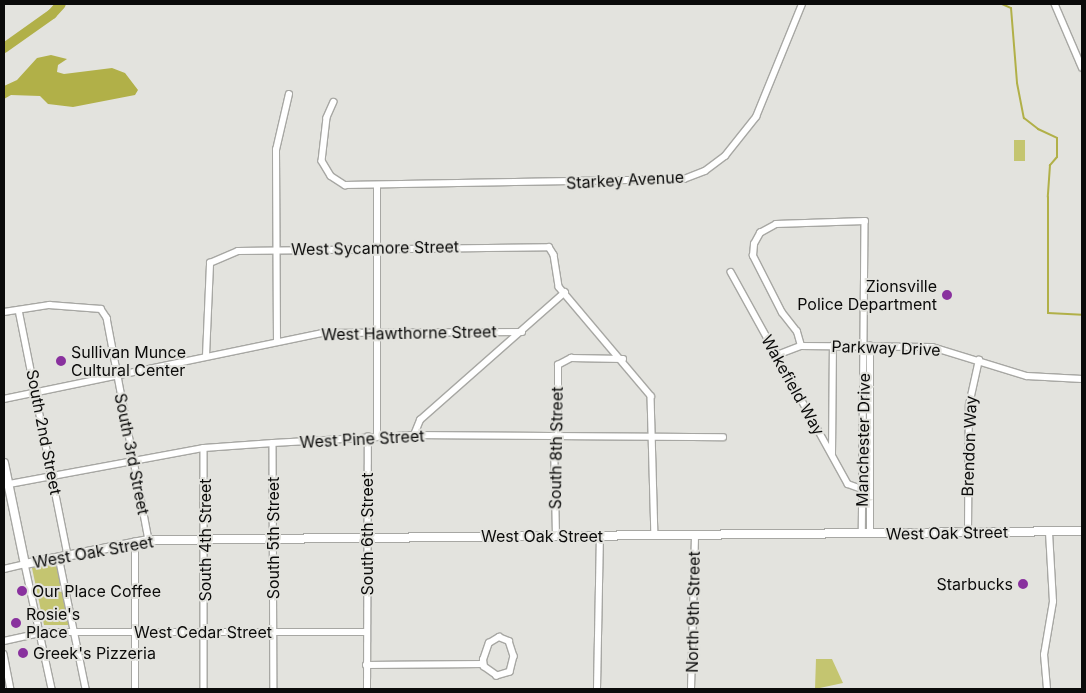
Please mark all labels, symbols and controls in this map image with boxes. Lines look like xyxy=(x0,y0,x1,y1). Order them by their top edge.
street label: Starkey Avenue xyxy=(566,167,684,193)
street label: West Sycamore Street xyxy=(291,237,459,259)
place label: Zionsville Police Department xyxy=(797,276,937,314)
marker: Zionsville Police Department xyxy=(941,289,953,301)
street label: West Hawthorne Street xyxy=(321,322,497,344)
street label: Wakefield Way xyxy=(758,332,828,438)
street label: Parkway Drive xyxy=(831,336,941,360)
place label: Sullivan Munce Cultural Center xyxy=(71,342,186,380)
marker: Sullivan Munce Cultural Center xyxy=(55,355,67,367)
street label: South 2nd Street xyxy=(22,368,66,496)
street label: Manchester Drive xyxy=(852,373,874,507)
street label: South 8th Street xyxy=(545,386,567,510)
street label: South 3rd Street xyxy=(111,392,153,516)
street label: Brendon Way xyxy=(958,395,980,497)
street label: West Pine Street xyxy=(299,426,425,452)
street label: South 6th Street xyxy=(357,473,377,595)
street label: South 5th Street xyxy=(263,477,283,599)
street label: South 4th Street xyxy=(195,478,215,602)
street label: West Oak Street xyxy=(886,522,1008,544)
street label: West Oak Street xyxy=(481,526,603,546)
street label: West Oak Street xyxy=(31,532,155,572)
street label: North 9th Street xyxy=(682,551,704,673)
place label: Starbucks xyxy=(937,574,1013,594)
marker: Starbucks xyxy=(1017,578,1029,590)
place label: Our Place Coffee xyxy=(32,581,161,601)
marker: Our Place Coffee xyxy=(16,585,28,597)
place label: Rosie's Place xyxy=(26,604,80,642)
marker: Rosie's Place xyxy=(10,617,22,629)
street label: West Cedar Street xyxy=(134,622,272,642)
place label: Greek's Pizzeria xyxy=(33,643,156,663)
marker: Greek's Pizzeria xyxy=(17,647,29,659)

